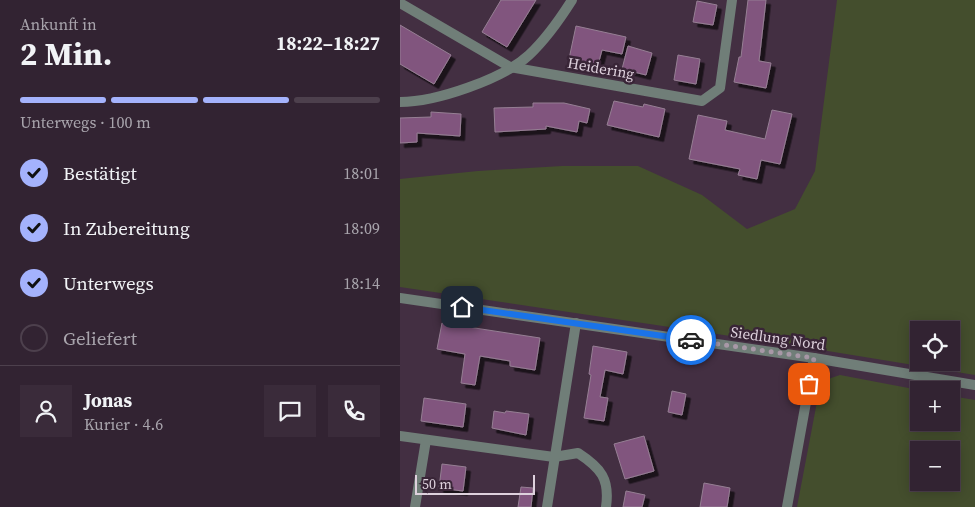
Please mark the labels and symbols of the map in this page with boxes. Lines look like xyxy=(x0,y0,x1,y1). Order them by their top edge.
street label: Heidering xyxy=(566,52,636,84)
pin xyxy=(441,286,483,328)
courier xyxy=(666,315,716,365)
street label: Siedlung Nord xyxy=(729,321,827,355)
pin xyxy=(788,363,830,405)
scale bar xyxy=(415,472,535,495)

